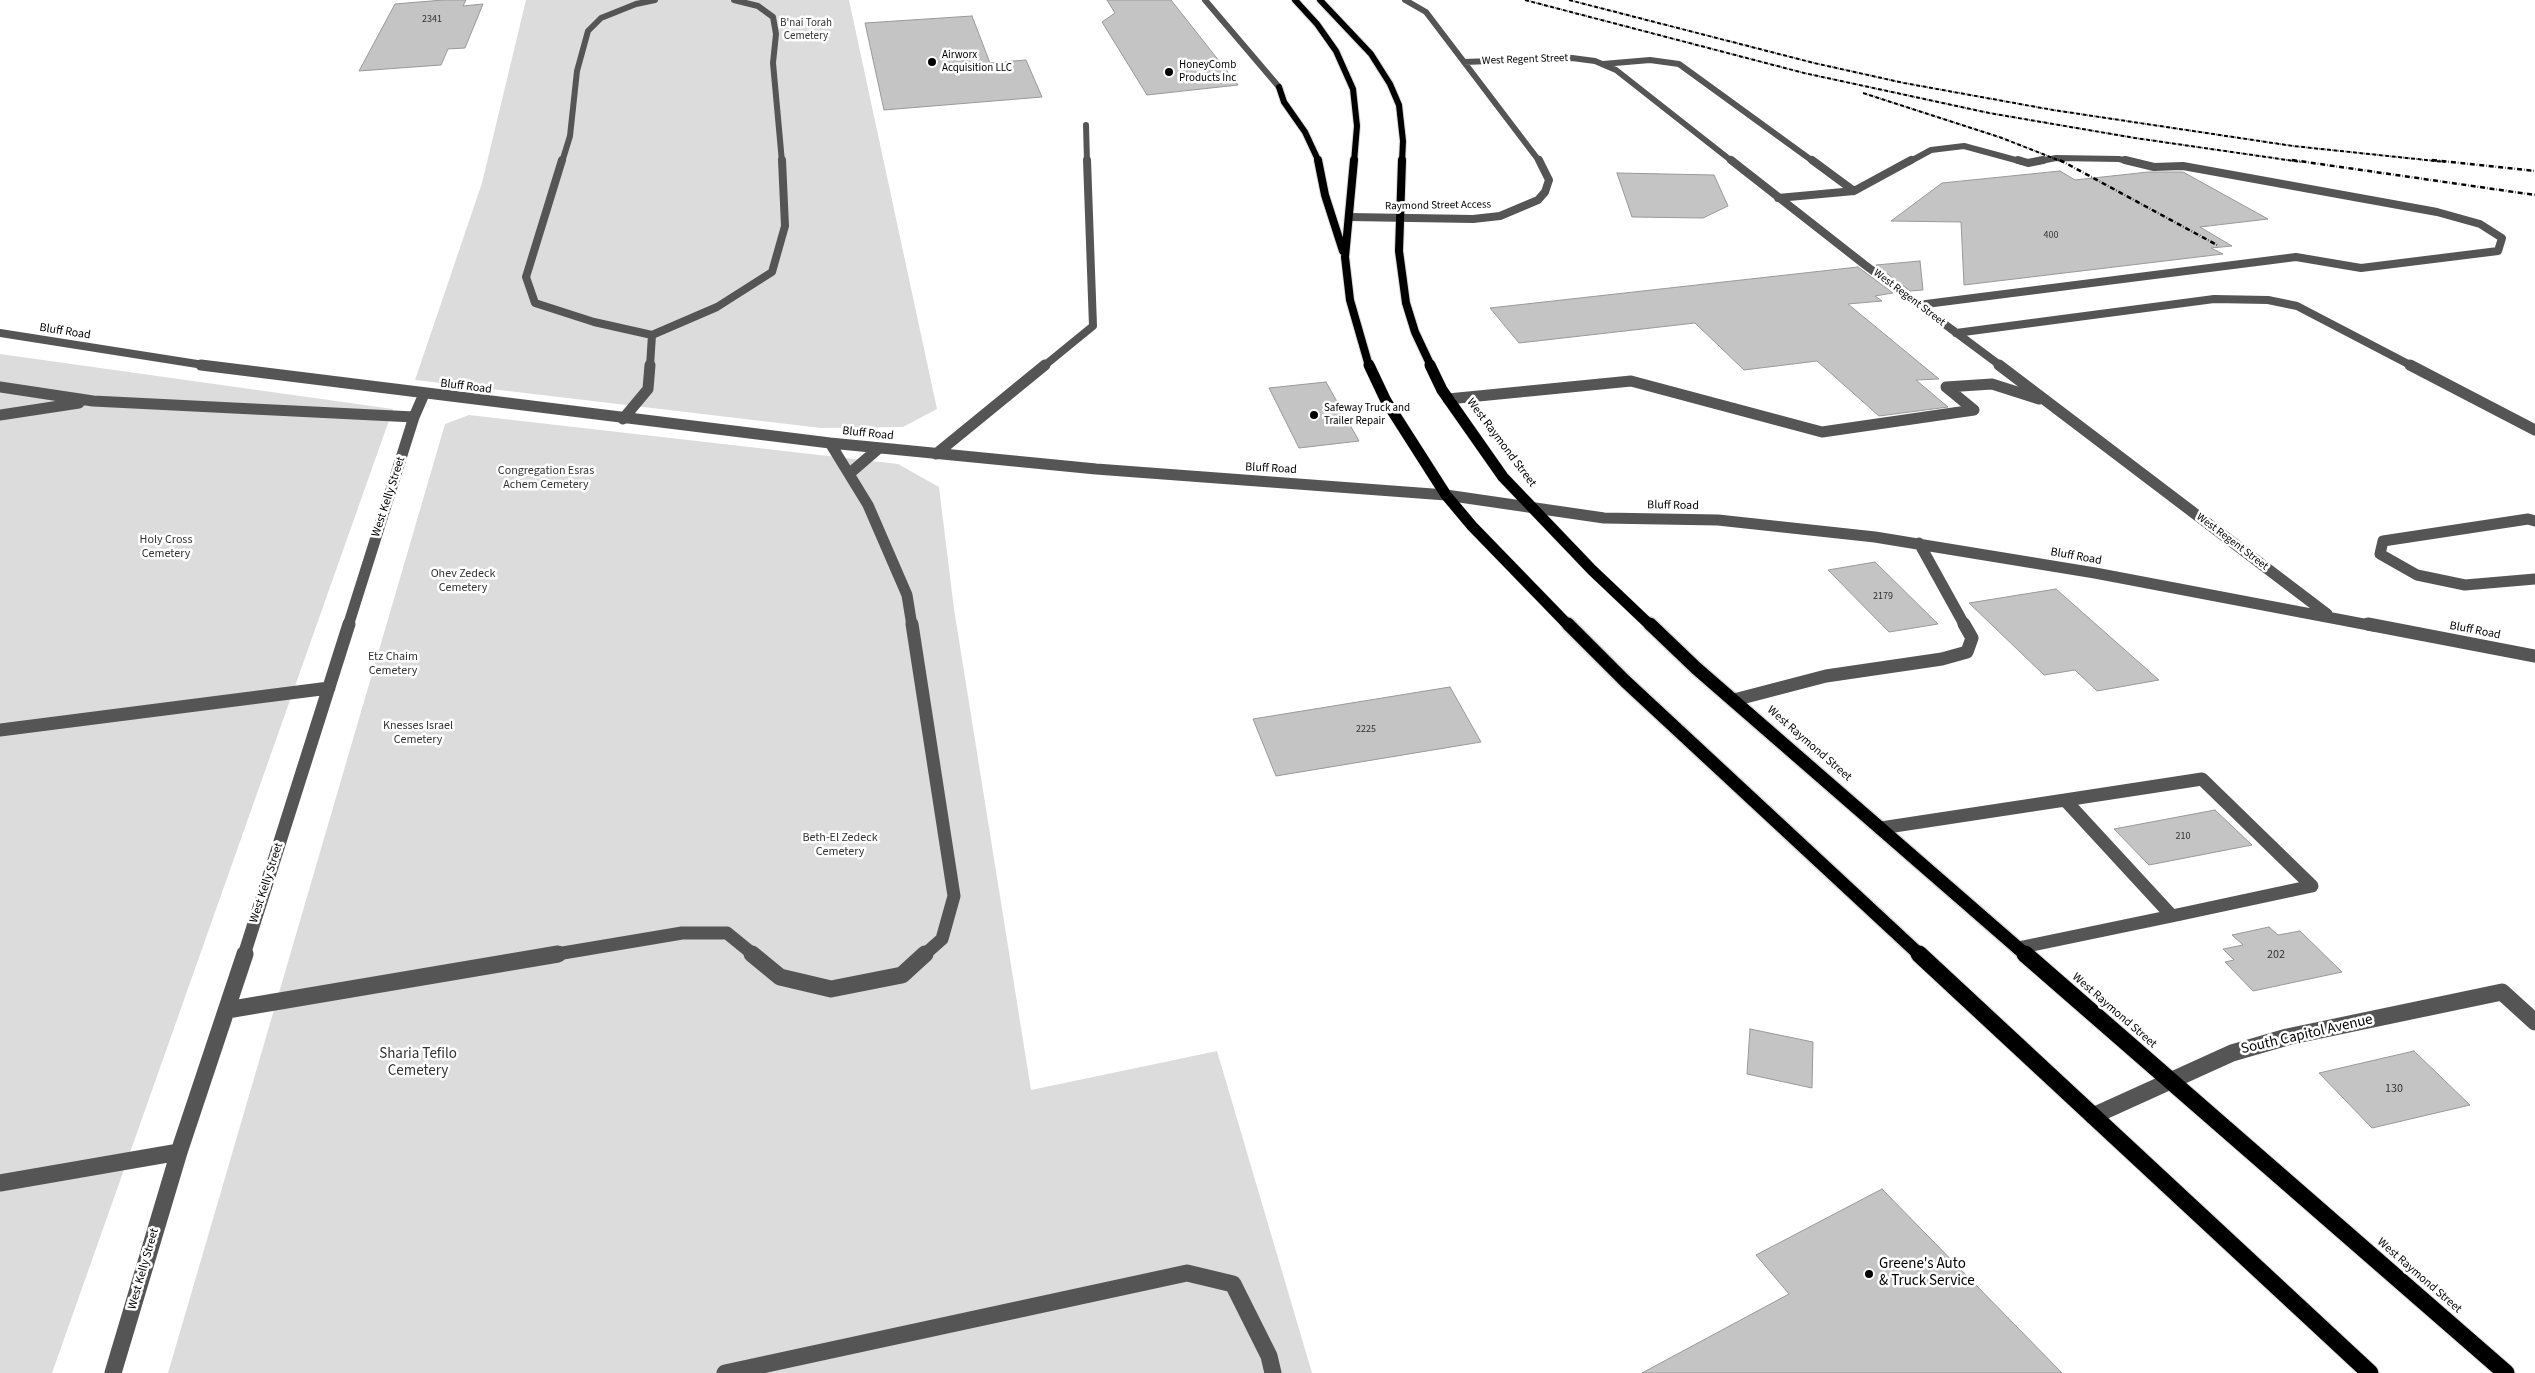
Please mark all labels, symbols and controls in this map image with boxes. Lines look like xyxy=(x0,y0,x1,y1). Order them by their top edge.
house number: 2341 xyxy=(422,14,442,26)
park label: B'nai Torah Cemetery xyxy=(780,17,832,43)
place label: Airworx Acquisition LLC xyxy=(942,49,1012,75)
street label: West Regent Street xyxy=(1482,52,1568,68)
marker: Airworx Acquisition LLC xyxy=(926,56,938,68)
place label: HoneyComb Products Inc xyxy=(1179,59,1236,85)
marker: HoneyComb Products Inc xyxy=(1163,66,1175,78)
street label: Raymond Street Access xyxy=(1385,198,1491,214)
house number: 400 xyxy=(2044,230,2058,242)
street label: West Regent Street xyxy=(1871,267,1947,329)
street label: Bluff Road xyxy=(38,321,92,343)
street label: Bluff Road xyxy=(439,377,493,397)
street label: West Raymond Street xyxy=(1463,396,1539,490)
place label: Safeway Truck and Trailer Repair xyxy=(1324,402,1410,428)
marker: Safeway Truck and Trailer Repair xyxy=(1308,409,1320,421)
street label: Bluff Road xyxy=(842,424,894,444)
street label: West Kelly Street xyxy=(369,455,409,539)
street label: Bluff Road xyxy=(1245,460,1297,478)
park label: Congregation Esras Achem Cemetery xyxy=(498,464,594,492)
street label: Bluff Road xyxy=(1647,498,1699,514)
street label: West Regent Street xyxy=(2194,511,2270,573)
park label: Holy Cross Cemetery xyxy=(140,533,192,561)
street label: Bluff Road xyxy=(2049,545,2103,569)
park label: Ohev Zedeck Cemetery xyxy=(431,567,495,595)
house number: 2179 xyxy=(1873,591,1893,603)
street label: Bluff Road xyxy=(2448,619,2502,643)
park label: Etz Chaim Cemetery xyxy=(368,650,418,678)
street label: West Raymond Street xyxy=(1764,703,1854,785)
park label: Knesses Israel Cemetery xyxy=(383,719,453,747)
house number: 2225 xyxy=(1356,724,1376,736)
park label: Beth-El Zedeck Cemetery xyxy=(802,831,878,859)
house number: 210 xyxy=(2176,831,2190,843)
street label: West Kelly Street xyxy=(247,841,287,925)
house number: 202 xyxy=(2267,948,2285,962)
street label: West Raymond Street xyxy=(2069,970,2159,1052)
street label: South Capitol Avenue xyxy=(2239,1011,2375,1059)
park label: Sharia Tefilo Cemetery xyxy=(379,1046,457,1081)
house number: 130 xyxy=(2385,1082,2403,1096)
street label: West Kelly Street xyxy=(126,1227,162,1311)
street label: West Raymond Street xyxy=(2374,1235,2464,1317)
place label: Greene's Auto & Truck Service xyxy=(1879,1256,1975,1291)
marker: Greene's Auto & Truck Service xyxy=(1863,1268,1875,1280)

